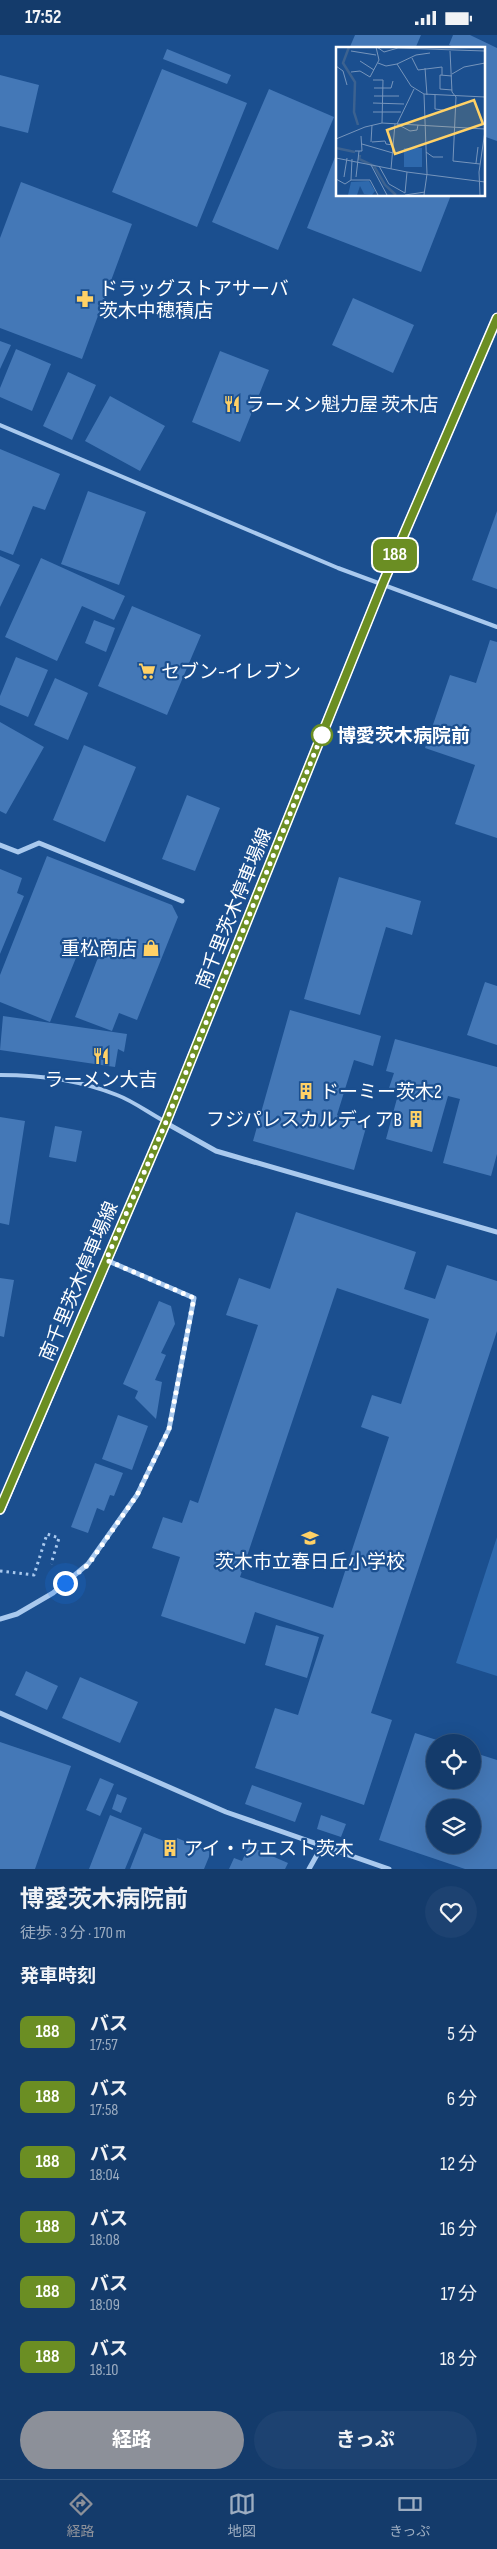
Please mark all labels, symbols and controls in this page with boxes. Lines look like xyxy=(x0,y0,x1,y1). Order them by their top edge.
text: 17:52 xyxy=(25,6,61,29)
inset map xyxy=(336,47,484,196)
place label: ドラッグストアサーバ 茨木中穂積店 xyxy=(99,278,289,323)
pharmacy icon: ドラッグストアサーバ 茨木中穂積店 xyxy=(75,289,95,309)
restaurant icon: ラーメン魁力屋 茨木店 xyxy=(222,394,242,414)
place label: ラーメン魁力屋 茨木店 xyxy=(246,394,438,417)
line badge: 188 xyxy=(366,539,424,571)
text: 188 xyxy=(383,544,407,565)
supermarket icon: セブン-イレブン xyxy=(137,661,157,681)
place label: セブン-イレブン xyxy=(161,661,301,684)
marker: 博愛茨木病院前 xyxy=(311,724,333,746)
place label: 博愛茨木病院前 xyxy=(337,725,470,748)
street label: 南千里茨木停車場線 xyxy=(192,825,277,992)
place label: 重松商店 xyxy=(61,938,137,961)
shop icon: 重松商店 xyxy=(141,938,161,958)
restaurant icon: ラーメン大吉 xyxy=(91,1046,111,1066)
place label: ラーメン大吉 xyxy=(44,1069,158,1092)
building icon: ドーミー茨木2 xyxy=(296,1081,316,1101)
place label: ドーミー茨木2 xyxy=(320,1081,442,1104)
place label: フジパレスカルディアB xyxy=(206,1109,402,1132)
building icon: フジパレスカルディアB xyxy=(406,1109,426,1129)
street label: 南千里茨木停車場線 xyxy=(35,1198,123,1365)
school or university icon: 茨木市立春日丘小学校 xyxy=(300,1528,320,1548)
place label: 茨木市立春日丘小学校 xyxy=(215,1551,405,1574)
your location xyxy=(53,1571,78,1596)
map controls xyxy=(426,1734,481,1854)
button: locate xyxy=(426,1734,481,1789)
button: layers xyxy=(426,1799,481,1854)
building icon: アイ・ウエスト茨木 xyxy=(160,1838,180,1858)
place label: アイ・ウエスト茨木 xyxy=(184,1838,354,1861)
text: 博愛茨木病院前 xyxy=(20,1885,188,1914)
button: heart xyxy=(425,1886,477,1938)
text: 徒歩 · 3 分 · 170 m xyxy=(20,1924,126,1943)
text: 発車時刻 xyxy=(20,1965,96,1988)
text: バス xyxy=(90,2013,128,2036)
text: 188 xyxy=(35,2021,60,2042)
text: 5 分 xyxy=(447,2023,477,2046)
text: 17:57 xyxy=(90,2036,118,2055)
text: バス xyxy=(90,2078,128,2101)
text: 188 xyxy=(35,2086,60,2107)
text: 6 分 xyxy=(447,2088,477,2111)
text: 17:58 xyxy=(90,2101,118,2120)
text: バス xyxy=(90,2143,128,2166)
text: 188 xyxy=(35,2151,60,2172)
text: 12 分 xyxy=(440,2153,477,2176)
text: 18:04 xyxy=(90,2166,119,2185)
text: バス xyxy=(90,2208,128,2231)
text: 188 xyxy=(35,2216,60,2237)
text: 16 分 xyxy=(440,2218,477,2241)
text: 18:08 xyxy=(90,2231,120,2250)
text: バス xyxy=(90,2273,128,2296)
text: 188 xyxy=(35,2281,60,2302)
text: 17 分 xyxy=(441,2283,477,2306)
text: 18:09 xyxy=(90,2296,120,2315)
text: バス xyxy=(90,2338,128,2361)
text: 188 xyxy=(35,2346,60,2367)
text: 18 分 xyxy=(440,2348,477,2371)
text: 18:10 xyxy=(90,2361,118,2380)
button: 経路 xyxy=(20,2411,244,2469)
button: きっぷ xyxy=(254,2411,477,2469)
tab: 経路 xyxy=(67,2490,95,2540)
tab: 地図 xyxy=(228,2490,256,2540)
tab: きっぷ xyxy=(389,2490,430,2540)

